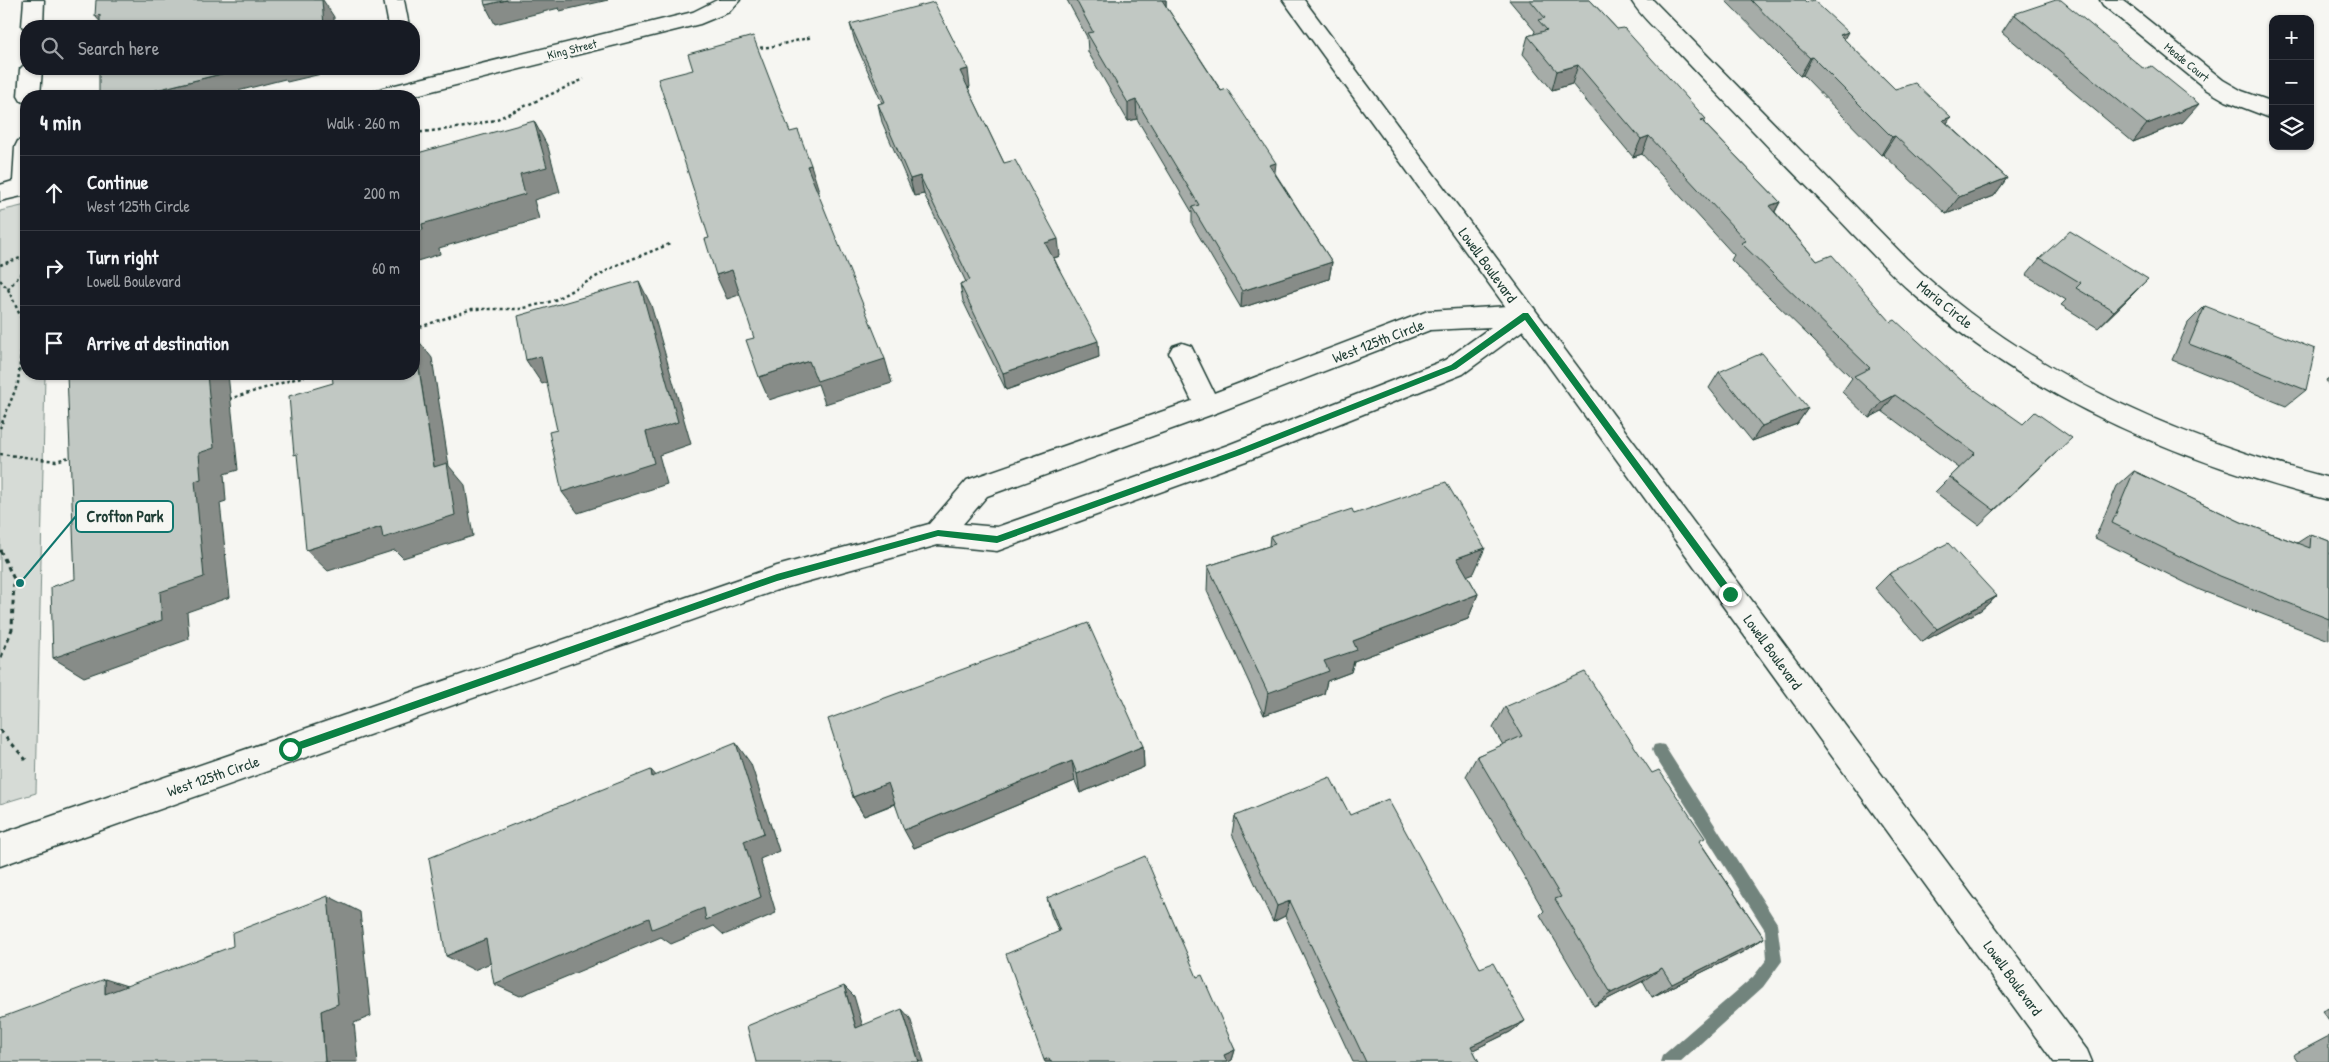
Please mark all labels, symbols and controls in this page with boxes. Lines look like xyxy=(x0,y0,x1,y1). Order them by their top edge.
map controls xyxy=(2269,15,2314,150)
button: + xyxy=(2269,15,2314,60)
search box xyxy=(20,20,420,75)
icon: search xyxy=(38,34,66,62)
street label: King Street xyxy=(545,34,599,63)
text: Search here xyxy=(78,35,159,61)
street label: Meade Court xyxy=(2161,38,2214,86)
button: − xyxy=(2269,60,2314,105)
button: layers xyxy=(2269,105,2314,150)
text: 4 min xyxy=(40,108,81,137)
text: Walk · 260 m xyxy=(327,112,400,134)
text: Continue xyxy=(87,169,148,195)
icon: ahead xyxy=(40,179,68,207)
text: 200 m xyxy=(364,182,400,204)
text: West 125th Circle xyxy=(87,195,190,217)
street label: Lowell Boulevard xyxy=(1454,223,1522,307)
text: Turn right xyxy=(87,244,158,270)
icon: right xyxy=(40,254,68,282)
text: 60 m xyxy=(372,257,400,279)
text: Lowell Boulevard xyxy=(87,270,180,292)
street label: Maria Circle xyxy=(1913,275,1977,333)
street label: West 125th Circle xyxy=(1329,314,1427,368)
icon: arrive xyxy=(40,329,68,357)
text: Arrive at destination xyxy=(87,330,229,356)
callout: Crofton Park xyxy=(76,501,173,532)
text: Crofton Park xyxy=(87,505,164,527)
route end xyxy=(1719,583,1742,606)
street label: Lowell Boulevard xyxy=(1739,610,1807,694)
route start xyxy=(279,738,302,761)
street label: West 125th Circle xyxy=(164,750,262,802)
street label: Lowell Boulevard xyxy=(1979,936,2047,1020)

